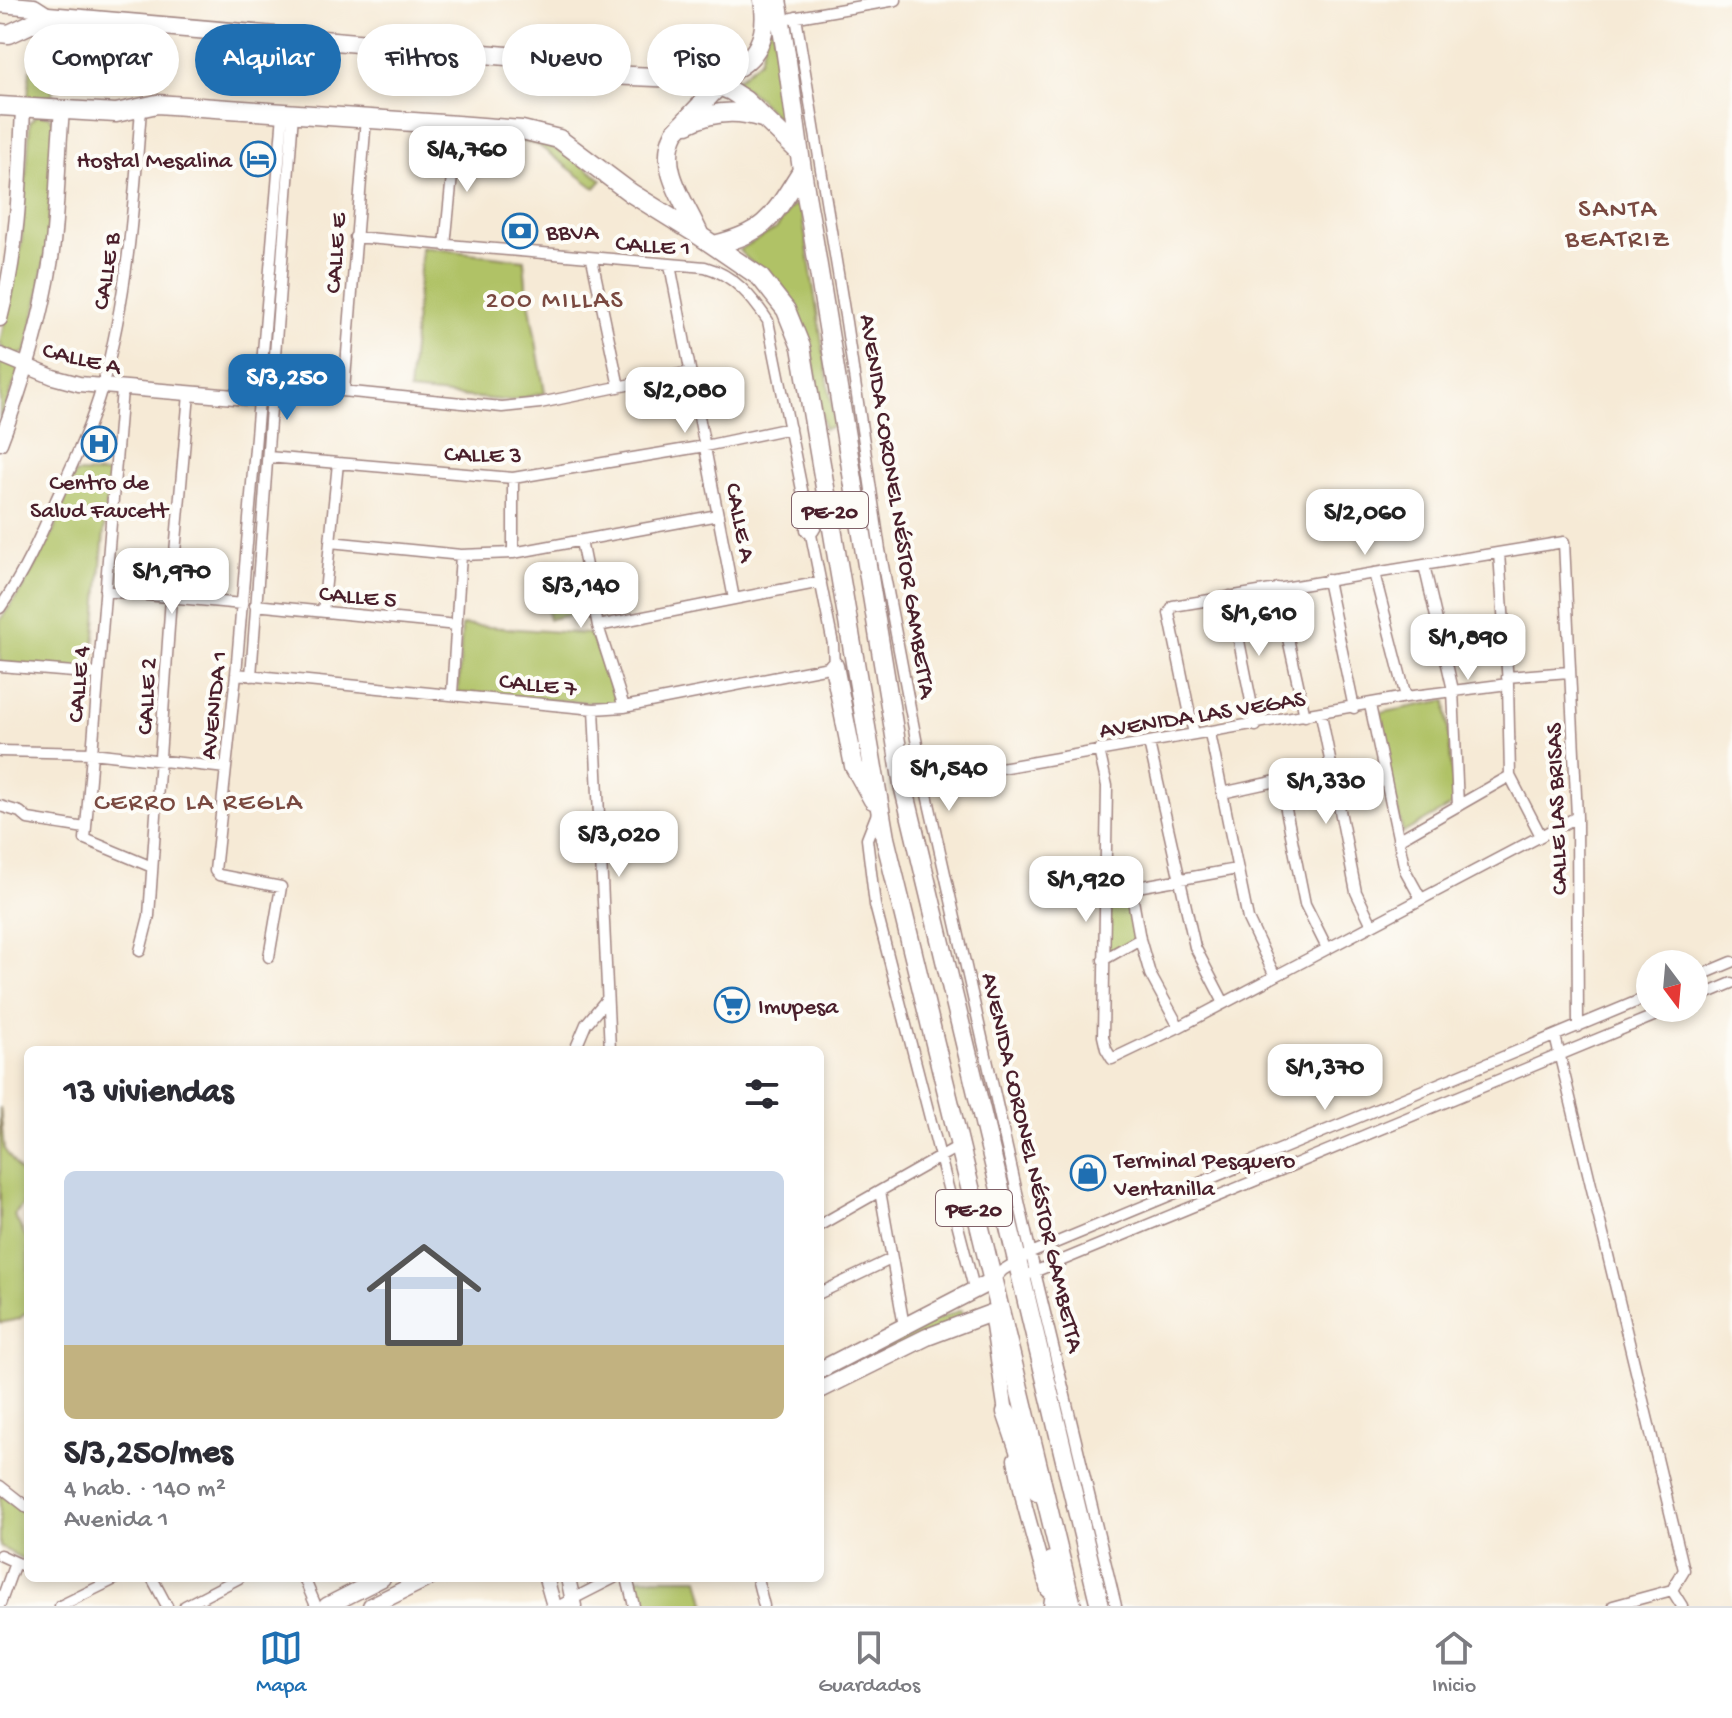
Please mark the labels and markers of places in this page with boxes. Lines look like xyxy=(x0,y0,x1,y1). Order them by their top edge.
pin: S/4,760 xyxy=(393,126,541,194)
hotel icon: Hostal Mesalina xyxy=(239,140,277,178)
place label: Hostal Mesalina xyxy=(77,148,233,177)
bank icon: BBVA xyxy=(501,212,539,250)
place label: BBVA xyxy=(545,220,600,249)
pin: S/3,250 xyxy=(213,354,361,422)
pin: S/2,080 xyxy=(611,367,759,435)
hospital icon: Centro de Salud Faucett xyxy=(80,425,118,463)
place label: Centro de Salud Faucett xyxy=(30,470,170,527)
pin: S/2,060 xyxy=(1291,489,1439,557)
pin: S/1,970 xyxy=(98,548,246,616)
pin: S/3,140 xyxy=(507,562,655,630)
pin: S/1,610 xyxy=(1185,590,1333,658)
pin: S/1,890 xyxy=(1394,614,1542,682)
pin: S/1,540 xyxy=(875,745,1023,813)
pin: S/1,330 xyxy=(1252,758,1400,826)
pin: S/3,020 xyxy=(545,811,693,879)
pin: S/1,920 xyxy=(1012,856,1160,924)
supermarket icon: Imupesa xyxy=(713,986,751,1024)
place label: Imupesa xyxy=(758,994,839,1023)
pin: S/1,370 xyxy=(1251,1044,1399,1112)
place label: Terminal Pesquero Ventanilla xyxy=(1112,1148,1295,1205)
shop icon: Terminal Pesquero Ventanilla xyxy=(1069,1154,1107,1192)

